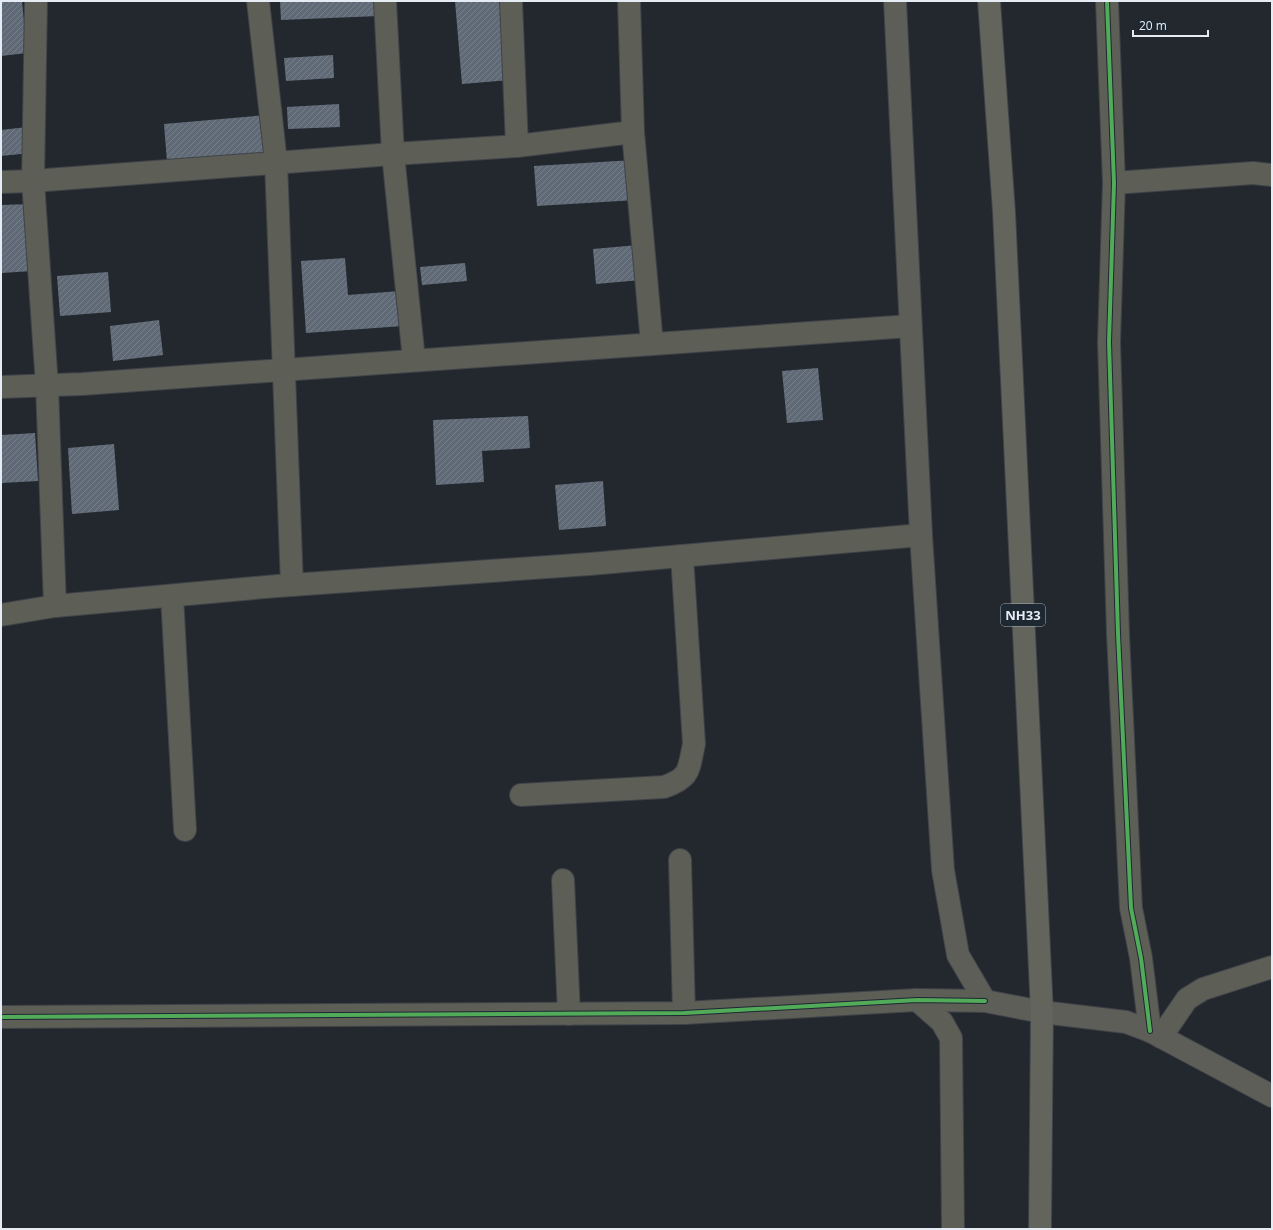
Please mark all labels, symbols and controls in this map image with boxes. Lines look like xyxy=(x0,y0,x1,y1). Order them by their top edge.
scale bar xyxy=(1133,12,1208,38)
text: 20 m xyxy=(1139,17,1167,34)
road number: NH33 xyxy=(1001,604,1045,626)

